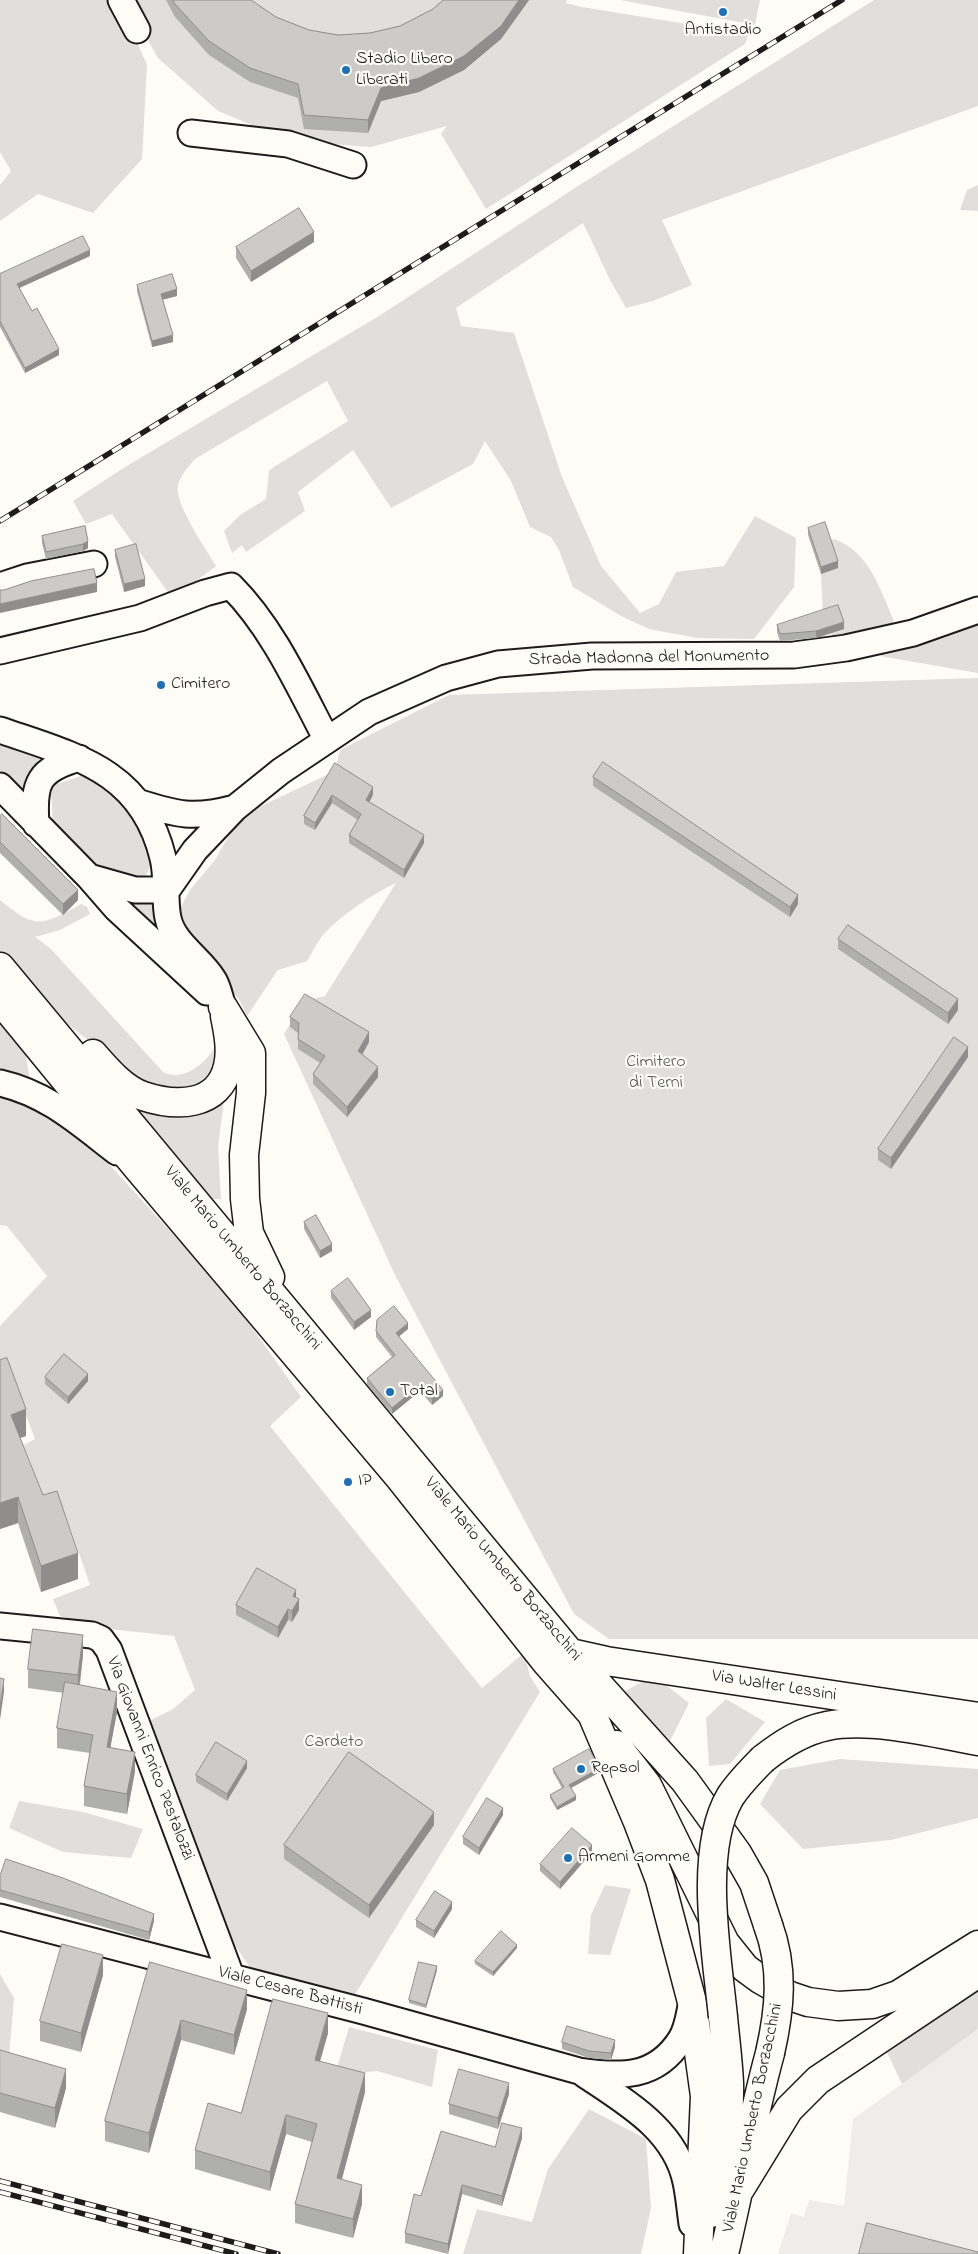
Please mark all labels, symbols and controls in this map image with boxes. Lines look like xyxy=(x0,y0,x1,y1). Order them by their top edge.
marker: Antistadio xyxy=(717,6,729,18)
place label: Antistadio xyxy=(685,20,761,42)
place label: Stadio Libero Liberati xyxy=(356,49,453,92)
marker: Stadio Libero Liberati xyxy=(340,64,352,76)
street label: Strada Madonna del Monumento xyxy=(528,646,770,672)
place label: Cimitero xyxy=(171,674,230,696)
marker: Cimitero xyxy=(155,679,167,691)
park label: Cimitero di Terni xyxy=(626,1052,686,1094)
street label: Viale Mario Umberto Borzacchini xyxy=(159,1162,325,1356)
place label: Total xyxy=(400,1381,438,1403)
marker: Total xyxy=(384,1386,396,1398)
place label: IP xyxy=(358,1471,372,1493)
street label: Viale Mario Umberto Borzacchini xyxy=(419,1473,585,1667)
marker: IP xyxy=(342,1476,354,1488)
street label: Via Giovanni Enrico Pestalozzi xyxy=(100,1654,198,1864)
street label: Via Walter Lessini xyxy=(710,1666,838,1708)
park label: Cardeto xyxy=(305,1732,363,1754)
place label: Repsol xyxy=(591,1758,640,1780)
marker: Repsol xyxy=(575,1763,587,1775)
place label: Armeni Gomme xyxy=(578,1847,690,1869)
marker: Armeni Gomme xyxy=(562,1852,574,1864)
street label: Viale Cesare Battisti xyxy=(215,1962,365,2022)
street label: Viale Mario Umberto Borzacchini xyxy=(719,2001,789,2235)

